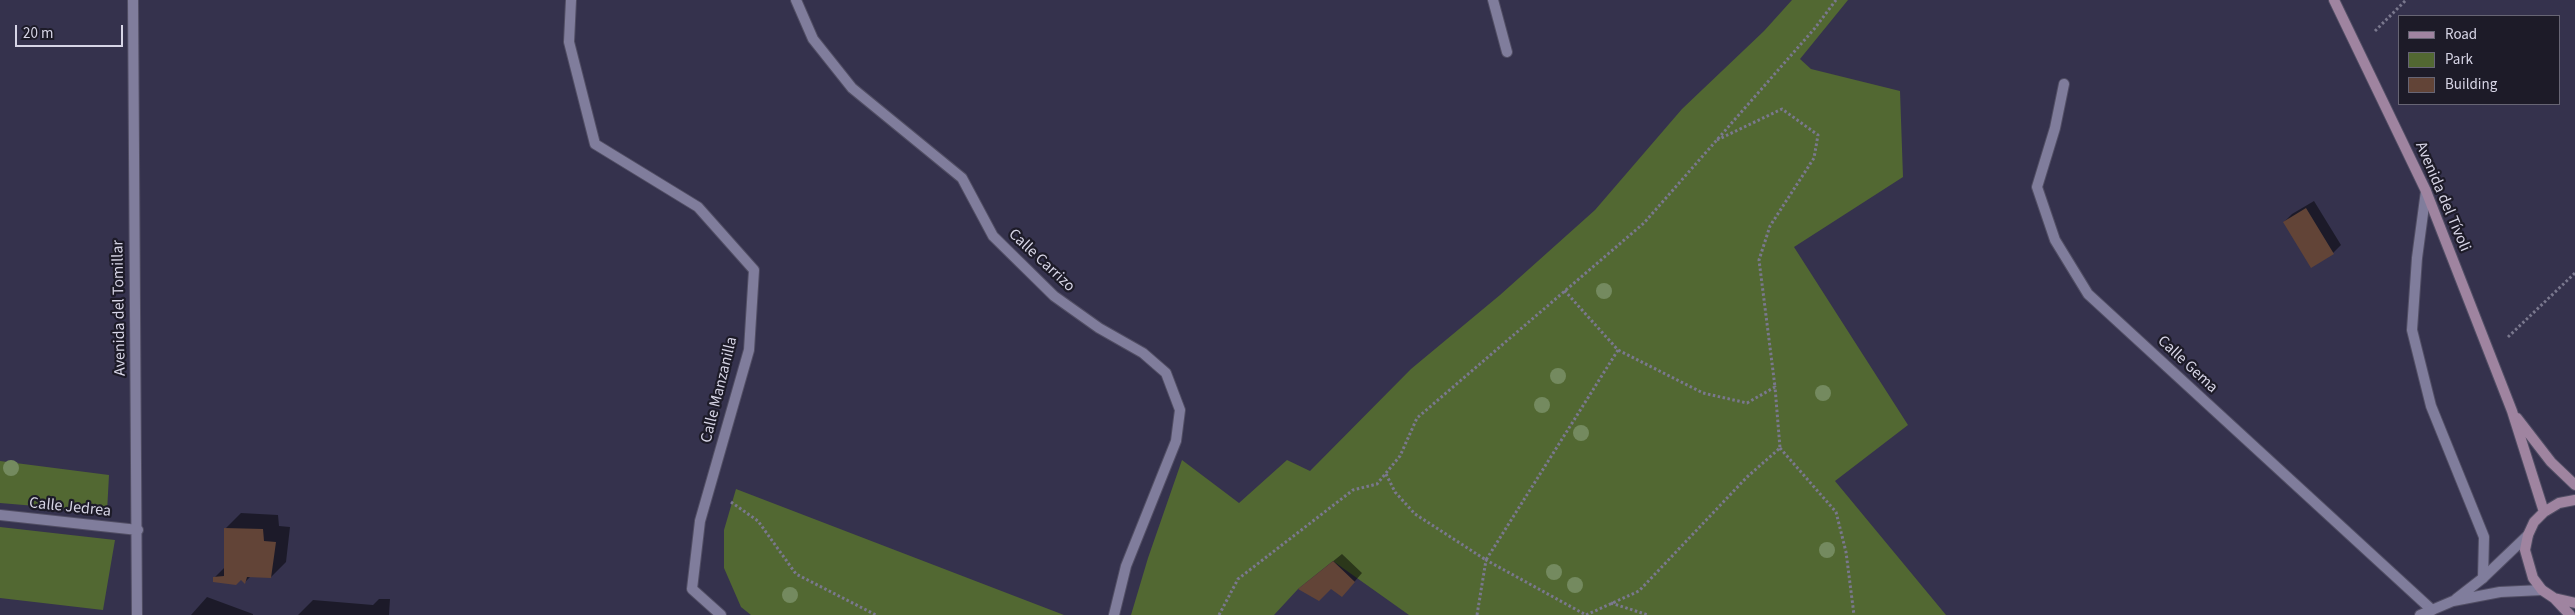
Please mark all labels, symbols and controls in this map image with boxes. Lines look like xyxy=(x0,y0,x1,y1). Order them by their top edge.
scale bar xyxy=(18,15,125,47)
legend xyxy=(2398,15,2560,105)
text: 20 m xyxy=(23,23,53,44)
text: Road xyxy=(2445,24,2477,45)
text: Park xyxy=(2445,49,2473,70)
text: Building xyxy=(2445,74,2497,95)
street label: Avenida del Tívoli xyxy=(2410,139,2474,255)
street label: Calle Carrizo xyxy=(1004,225,1078,297)
street label: Avenida del Tomillar xyxy=(109,240,131,376)
street label: Calle Gema xyxy=(2153,332,2221,398)
street label: Calle Manzanilla xyxy=(698,335,742,445)
street label: Calle Jedrea xyxy=(28,494,112,522)

